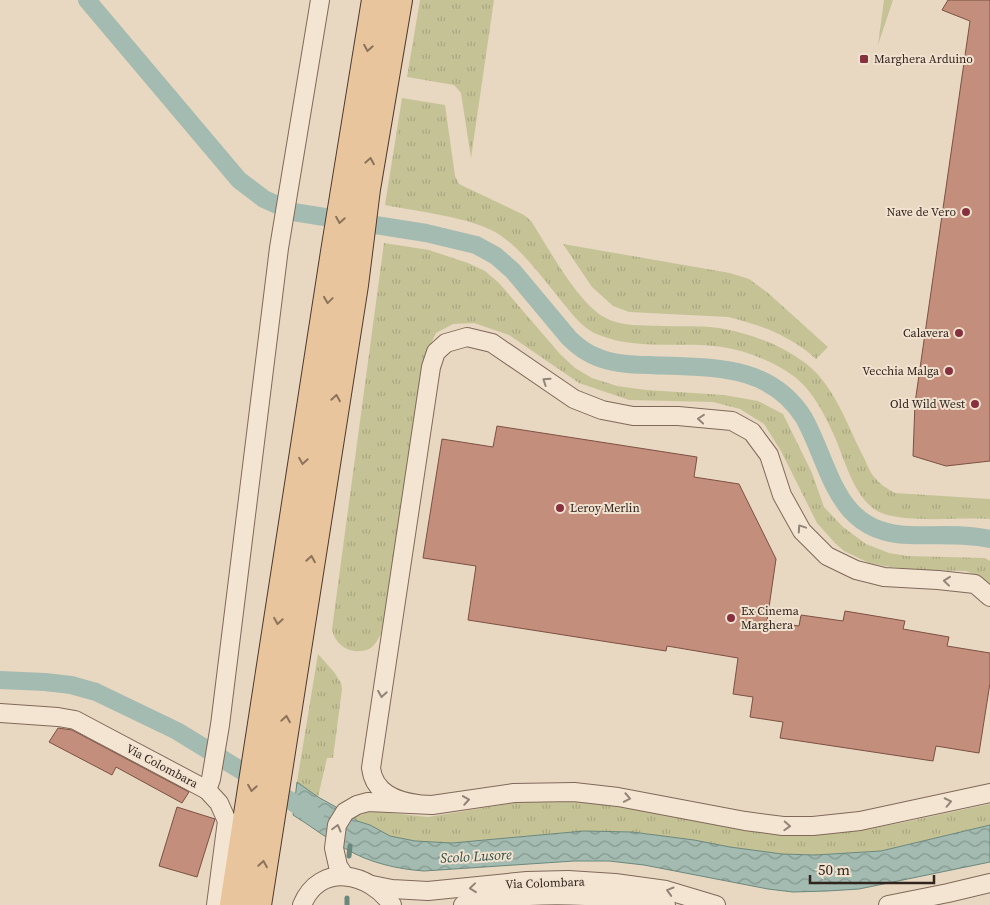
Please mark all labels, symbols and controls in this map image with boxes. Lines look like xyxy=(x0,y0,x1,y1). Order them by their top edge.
one-way arrow xyxy=(364,44,374,52)
place label: Marghera Arduino xyxy=(874,51,973,67)
marker: Marghera Arduino xyxy=(858,53,870,65)
one-way arrow xyxy=(365,156,375,165)
place label: Nave de Vero xyxy=(886,204,956,220)
marker: Nave de Vero xyxy=(960,206,972,218)
one-way arrow xyxy=(335,216,346,224)
one-way arrow xyxy=(323,296,333,305)
place label: Calavera xyxy=(903,325,950,341)
marker: Calavera xyxy=(953,327,965,339)
place label: Vecchia Malga xyxy=(862,363,940,379)
marker: Vecchia Malga xyxy=(943,365,955,377)
one-way arrow xyxy=(543,378,552,387)
one-way arrow xyxy=(330,394,340,403)
place label: Old Wild West xyxy=(890,396,965,412)
marker: Old Wild West xyxy=(969,398,981,410)
one-way arrow xyxy=(697,413,705,424)
one-way arrow xyxy=(298,457,308,465)
place label: Leroy Merlin xyxy=(570,500,640,516)
marker: Leroy Merlin xyxy=(554,502,566,514)
one-way arrow xyxy=(798,524,807,533)
one-way arrow xyxy=(305,554,315,563)
one-way arrow xyxy=(942,576,950,587)
place label: Ex Cinema Marghera xyxy=(741,603,800,633)
marker: Ex Cinema Marghera xyxy=(725,612,737,624)
one-way arrow xyxy=(273,618,284,626)
one-way arrow xyxy=(377,690,388,698)
one-way arrow xyxy=(280,715,290,724)
street label: Via Colombara xyxy=(123,740,202,792)
one-way arrow xyxy=(247,783,257,792)
one-way arrow xyxy=(623,793,632,803)
one-way arrow xyxy=(462,796,470,806)
one-way arrow xyxy=(943,797,952,808)
one-way arrow xyxy=(784,820,792,831)
one-way arrow xyxy=(332,824,342,833)
water label: Scolo Lusore xyxy=(440,844,512,868)
scale bar xyxy=(810,852,934,884)
text: 50 m xyxy=(818,859,850,880)
one-way arrow xyxy=(258,860,268,869)
street label: Via Colombara xyxy=(505,874,586,892)
one-way arrow xyxy=(469,882,477,893)
one-way arrow xyxy=(666,887,674,897)

